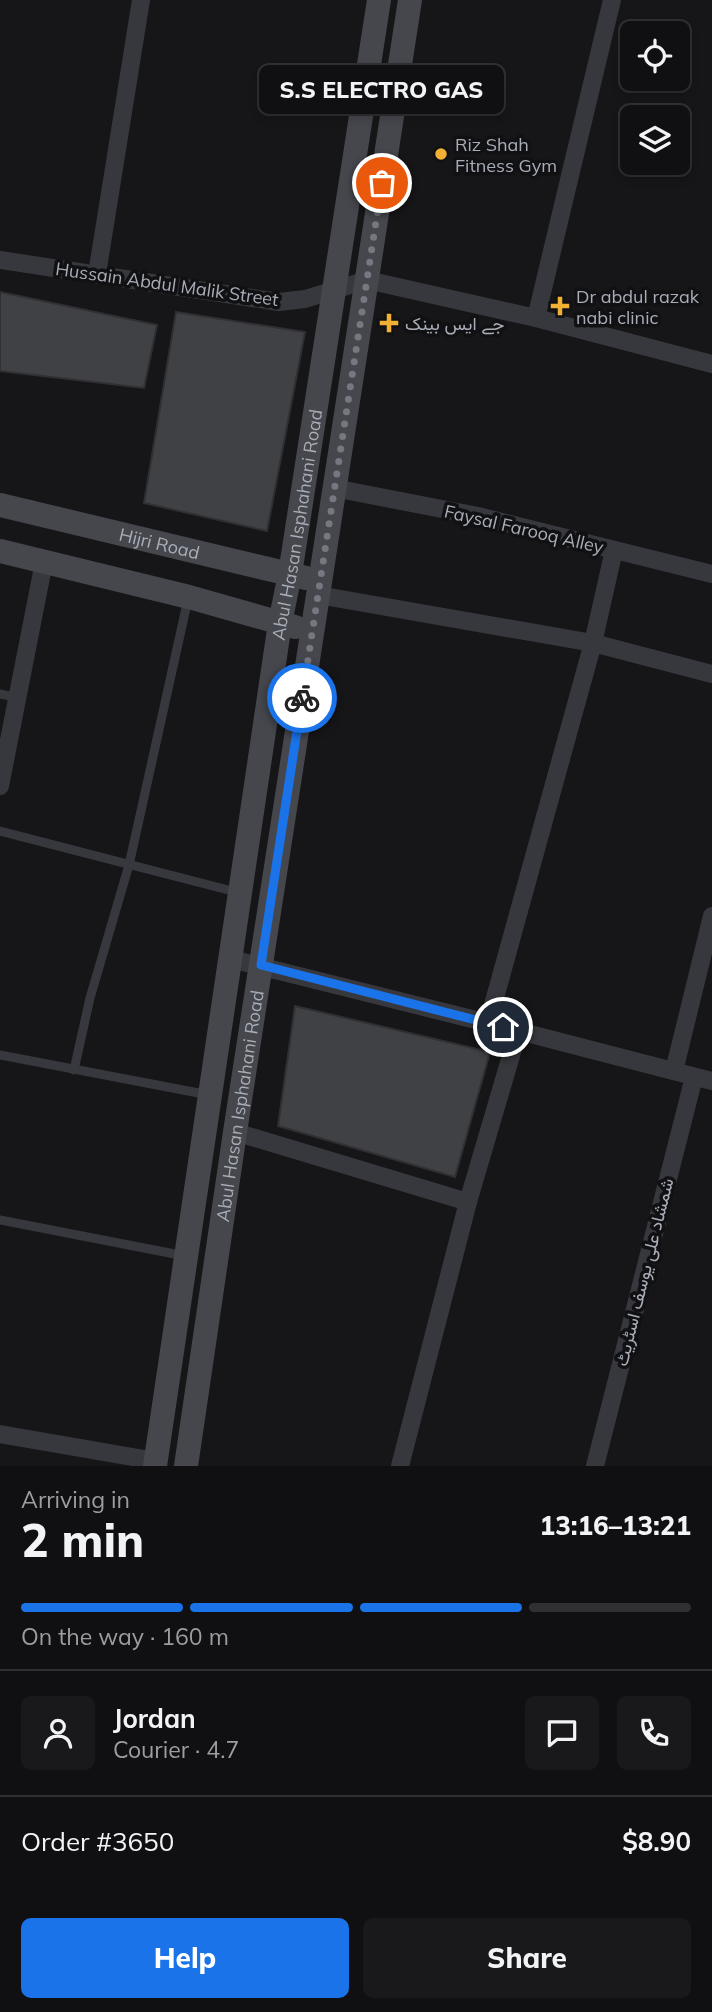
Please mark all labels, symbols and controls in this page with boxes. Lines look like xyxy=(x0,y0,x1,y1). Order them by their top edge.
map controls xyxy=(620,21,690,175)
button: locate xyxy=(620,21,690,91)
callout: S.S ELECTRO GAS xyxy=(260,64,504,113)
text: S.S ELECTRO GAS xyxy=(280,75,483,104)
button: layers xyxy=(620,105,690,175)
place label: Riz Shah Fitness Gym xyxy=(455,133,557,177)
marker: Riz Shah Fitness Gym xyxy=(433,146,449,162)
pin xyxy=(352,153,412,213)
icon: bag xyxy=(363,164,401,202)
street label: Hussain Abdul Malik Street xyxy=(54,257,280,311)
place label: Dr abdul razak nabi clinic xyxy=(576,285,700,329)
marker: Dr abdul razak nabi clinic xyxy=(550,296,570,316)
place label: جے ایس بینک xyxy=(405,312,504,335)
marker: جے ایس بینک xyxy=(379,313,399,333)
street label: Abul Hasan Isphahani Road xyxy=(266,407,327,642)
street label: Faysal Farooq Alley xyxy=(442,500,606,559)
street label: Hijri Road xyxy=(117,522,202,564)
courier xyxy=(267,663,337,733)
icon: bike xyxy=(283,679,321,717)
street label: Abul Hasan Isphahani Road xyxy=(210,989,268,1223)
pin xyxy=(473,997,533,1057)
icon: home xyxy=(484,1008,522,1046)
street label: شمشاد علی یوسف اسٹریٹ xyxy=(609,1176,679,1368)
text: Arriving in xyxy=(21,1485,130,1514)
text: 13:16–13:21 xyxy=(540,1509,691,1542)
text: 2 min xyxy=(21,1511,144,1569)
text: On the way · 160 m xyxy=(21,1622,229,1651)
button: person xyxy=(21,1696,95,1770)
button: chat xyxy=(525,1696,599,1770)
button: phone xyxy=(617,1696,691,1770)
text: Jordan xyxy=(113,1702,196,1735)
text: Courier · 4.7 xyxy=(113,1735,239,1764)
text: Order #3650 xyxy=(21,1825,174,1858)
text: $8.90 xyxy=(622,1825,691,1858)
button: Help xyxy=(21,1918,349,1998)
button: Share xyxy=(363,1918,691,1998)

